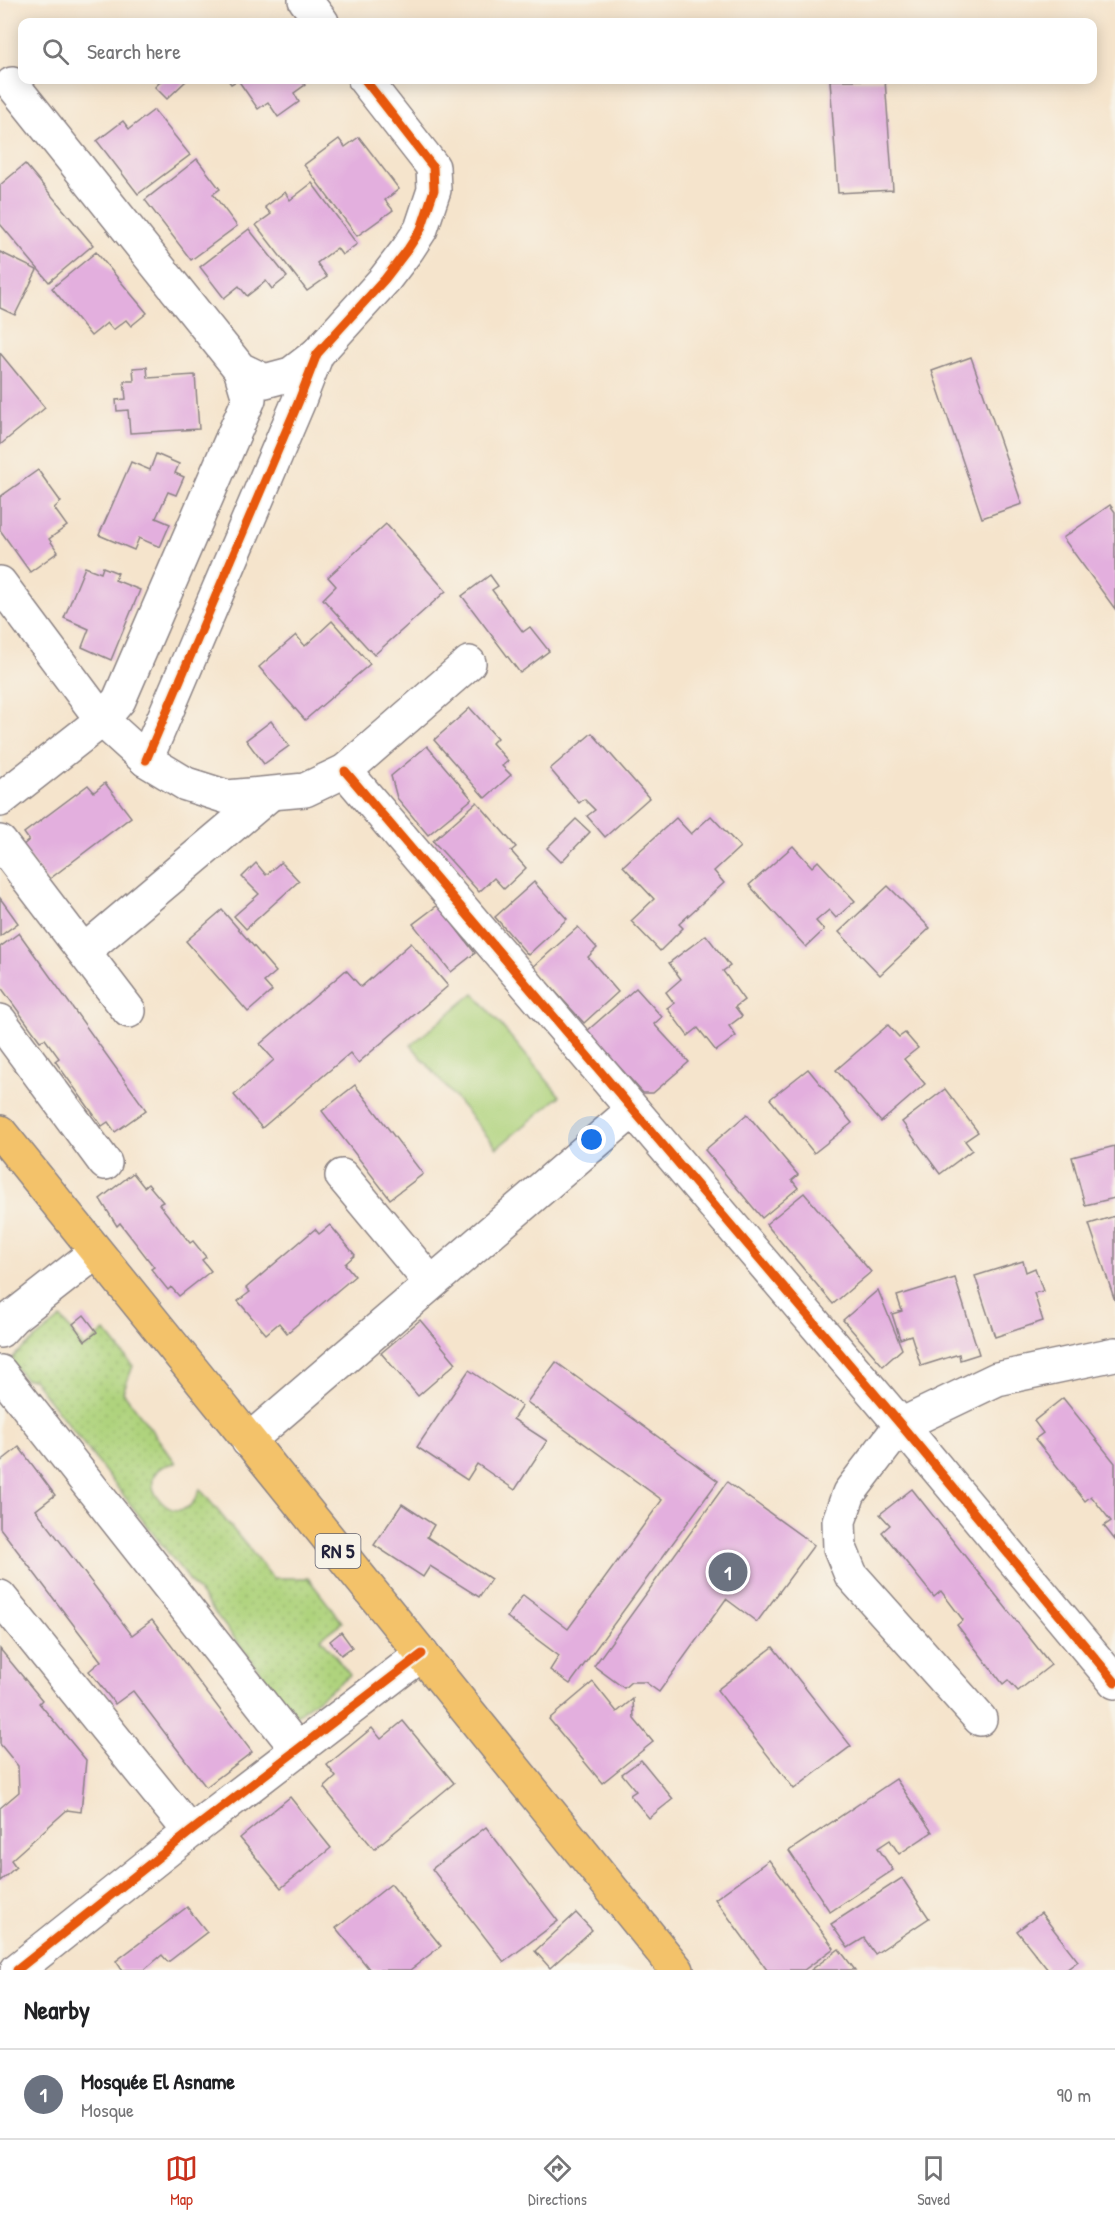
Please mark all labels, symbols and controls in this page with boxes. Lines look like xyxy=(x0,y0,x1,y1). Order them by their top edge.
search box xyxy=(18,18,1097,84)
icon: search xyxy=(39,35,72,68)
text: Search here xyxy=(87,36,181,66)
your location xyxy=(577,1125,606,1154)
road number: RN 5 xyxy=(316,1534,360,1568)
pin: 1 xyxy=(708,1550,748,1594)
text: Nearby xyxy=(24,1992,90,2027)
text: Mosquée El Asname xyxy=(81,2066,235,2096)
text: 1 xyxy=(40,2081,47,2108)
text: 90 m xyxy=(1057,2081,1091,2108)
text: Mosque xyxy=(81,2096,134,2123)
tab: Map xyxy=(165,2152,198,2210)
tab: Directions xyxy=(528,2152,587,2210)
tab: Saved xyxy=(917,2152,950,2210)

